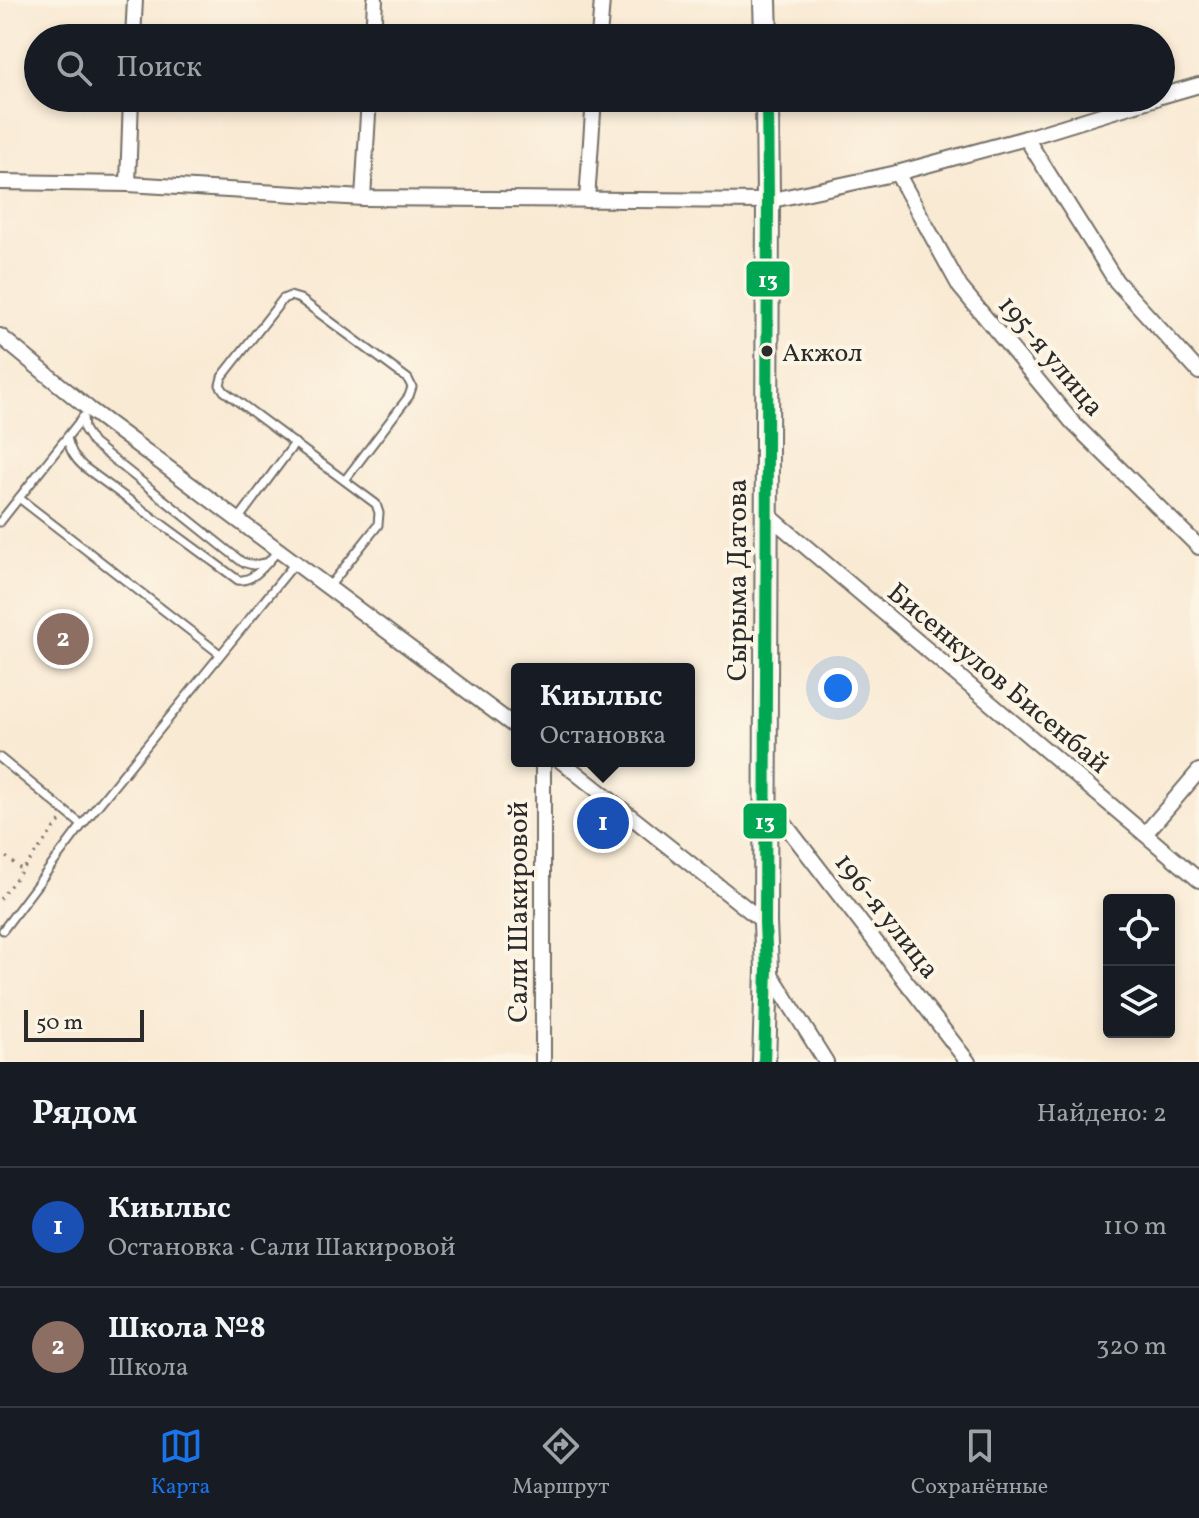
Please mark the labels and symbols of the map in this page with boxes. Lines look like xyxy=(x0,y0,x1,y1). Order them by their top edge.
line badge: 13 xyxy=(745,260,791,298)
text: 13 xyxy=(758,266,778,297)
street label: 195-я улица xyxy=(988,288,1112,426)
place label: Акжол xyxy=(782,336,862,372)
marker: Акжол xyxy=(759,343,775,359)
street label: Сырыма Датова xyxy=(719,479,758,681)
street label: Бисенкулов Бисенбай xyxy=(878,574,1117,784)
pin: 2 xyxy=(37,609,89,669)
your location xyxy=(818,668,858,708)
pin: 1 xyxy=(577,793,629,853)
street label: Сали Шакировой xyxy=(500,801,539,1023)
line badge: 13 xyxy=(742,802,788,840)
text: 13 xyxy=(755,808,775,839)
street label: 196-я улица xyxy=(824,845,948,988)
scale bar xyxy=(24,1006,144,1042)

